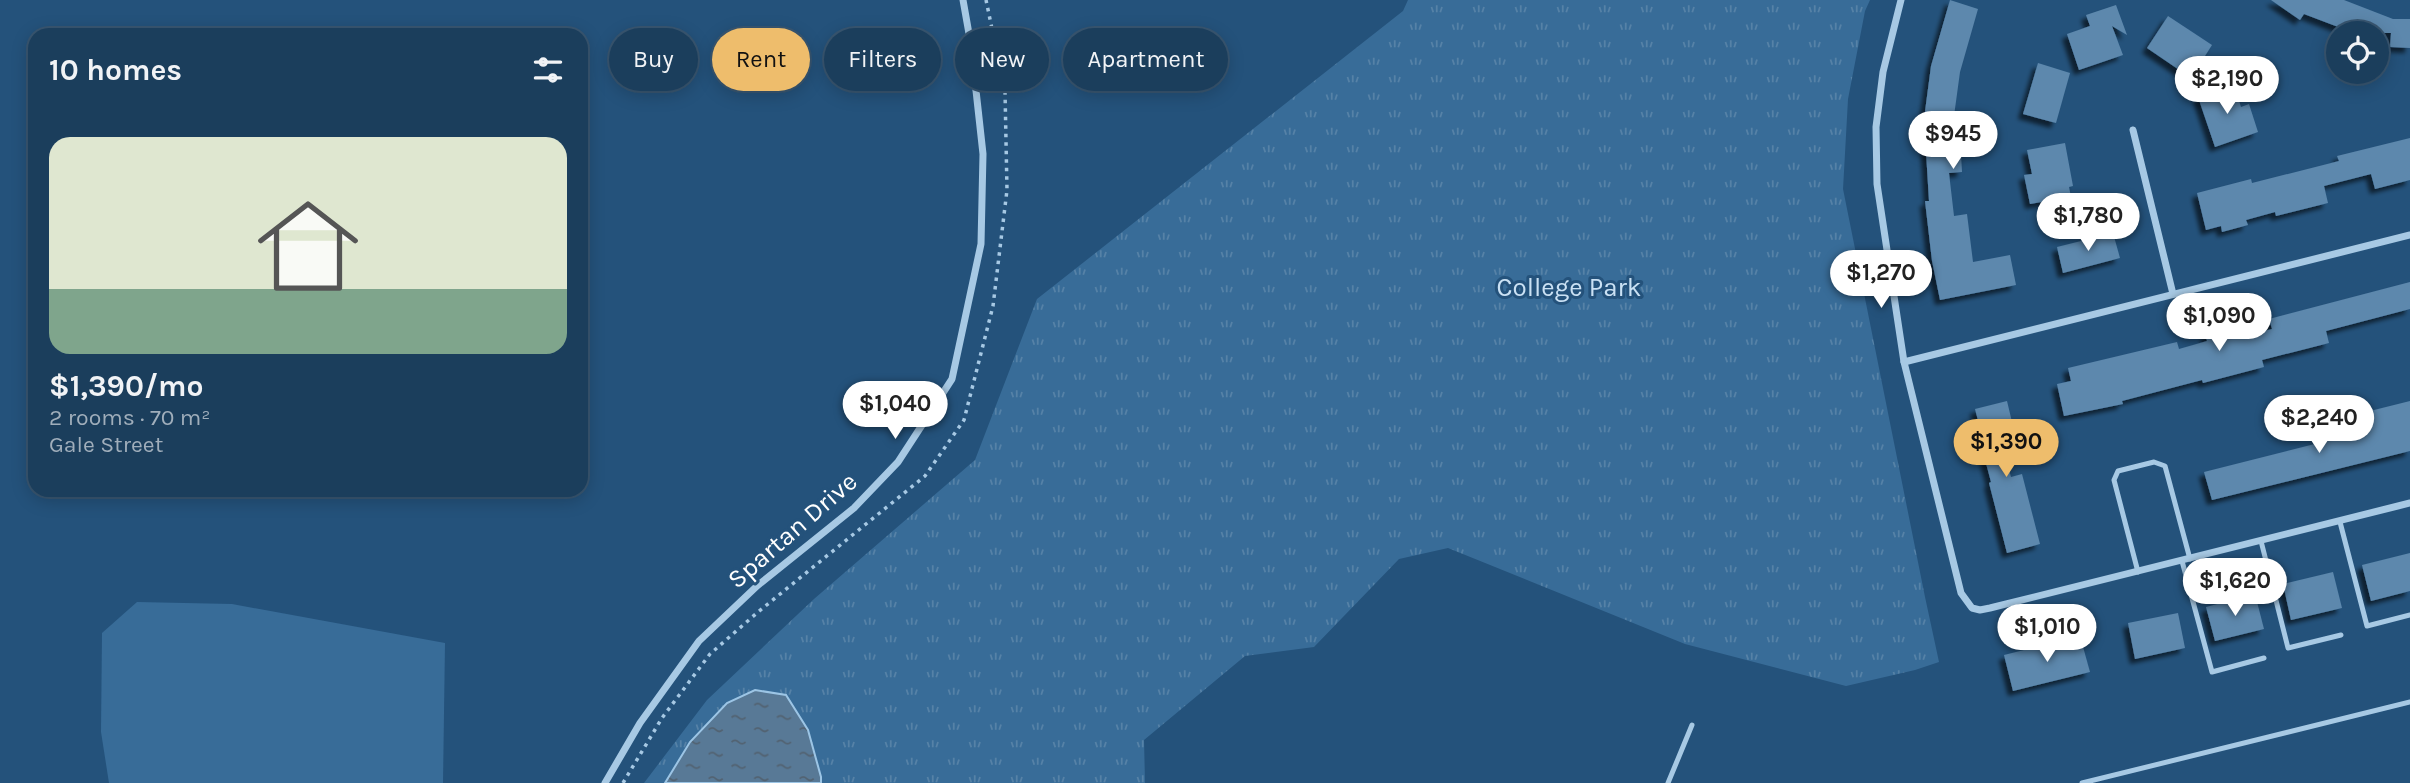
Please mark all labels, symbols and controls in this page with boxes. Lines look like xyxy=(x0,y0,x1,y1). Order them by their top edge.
map controls xyxy=(2326,21,2389,84)
button: locate xyxy=(2326,21,2389,84)
chip: Buy xyxy=(609,28,698,91)
chip: Rent xyxy=(712,28,810,91)
chip: Filters xyxy=(824,28,941,91)
chip: New xyxy=(955,28,1049,91)
chip: Apartment xyxy=(1063,28,1228,91)
icon: filters xyxy=(529,51,567,89)
text: 10 homes xyxy=(49,52,182,88)
pin: $2,190 xyxy=(2170,57,2284,116)
text: $2,190 xyxy=(2191,65,2263,92)
pin: $945 xyxy=(1912,111,1994,171)
text: $945 xyxy=(1925,120,1981,147)
icon: home xyxy=(245,183,371,309)
pin: $1,780 xyxy=(2031,194,2145,253)
text: $1,780 xyxy=(2053,202,2123,229)
pin: $1,270 xyxy=(1824,250,1938,310)
text: $1,270 xyxy=(1846,259,1916,286)
park label: College Park xyxy=(1496,272,1642,303)
pin: $1,090 xyxy=(2162,294,2276,353)
text: $1,090 xyxy=(2183,302,2256,329)
text: $1,390/mo xyxy=(49,368,204,404)
pin: $1,040 xyxy=(838,382,952,441)
text: $1,040 xyxy=(859,390,931,417)
pin: $2,240 xyxy=(2262,396,2376,455)
text: 2 rooms · 70 m² xyxy=(49,404,211,431)
text: $2,240 xyxy=(2280,404,2358,431)
pin: $1,390 xyxy=(1949,420,2063,479)
text: $1,390 xyxy=(1970,428,2042,455)
text: Gale Street xyxy=(49,431,163,458)
street label: Spartan Drive xyxy=(721,466,863,595)
pin: $1,620 xyxy=(2178,558,2292,618)
text: $1,620 xyxy=(2199,567,2271,594)
pin: $1,010 xyxy=(1990,604,2104,664)
text: $1,010 xyxy=(2013,613,2081,640)

